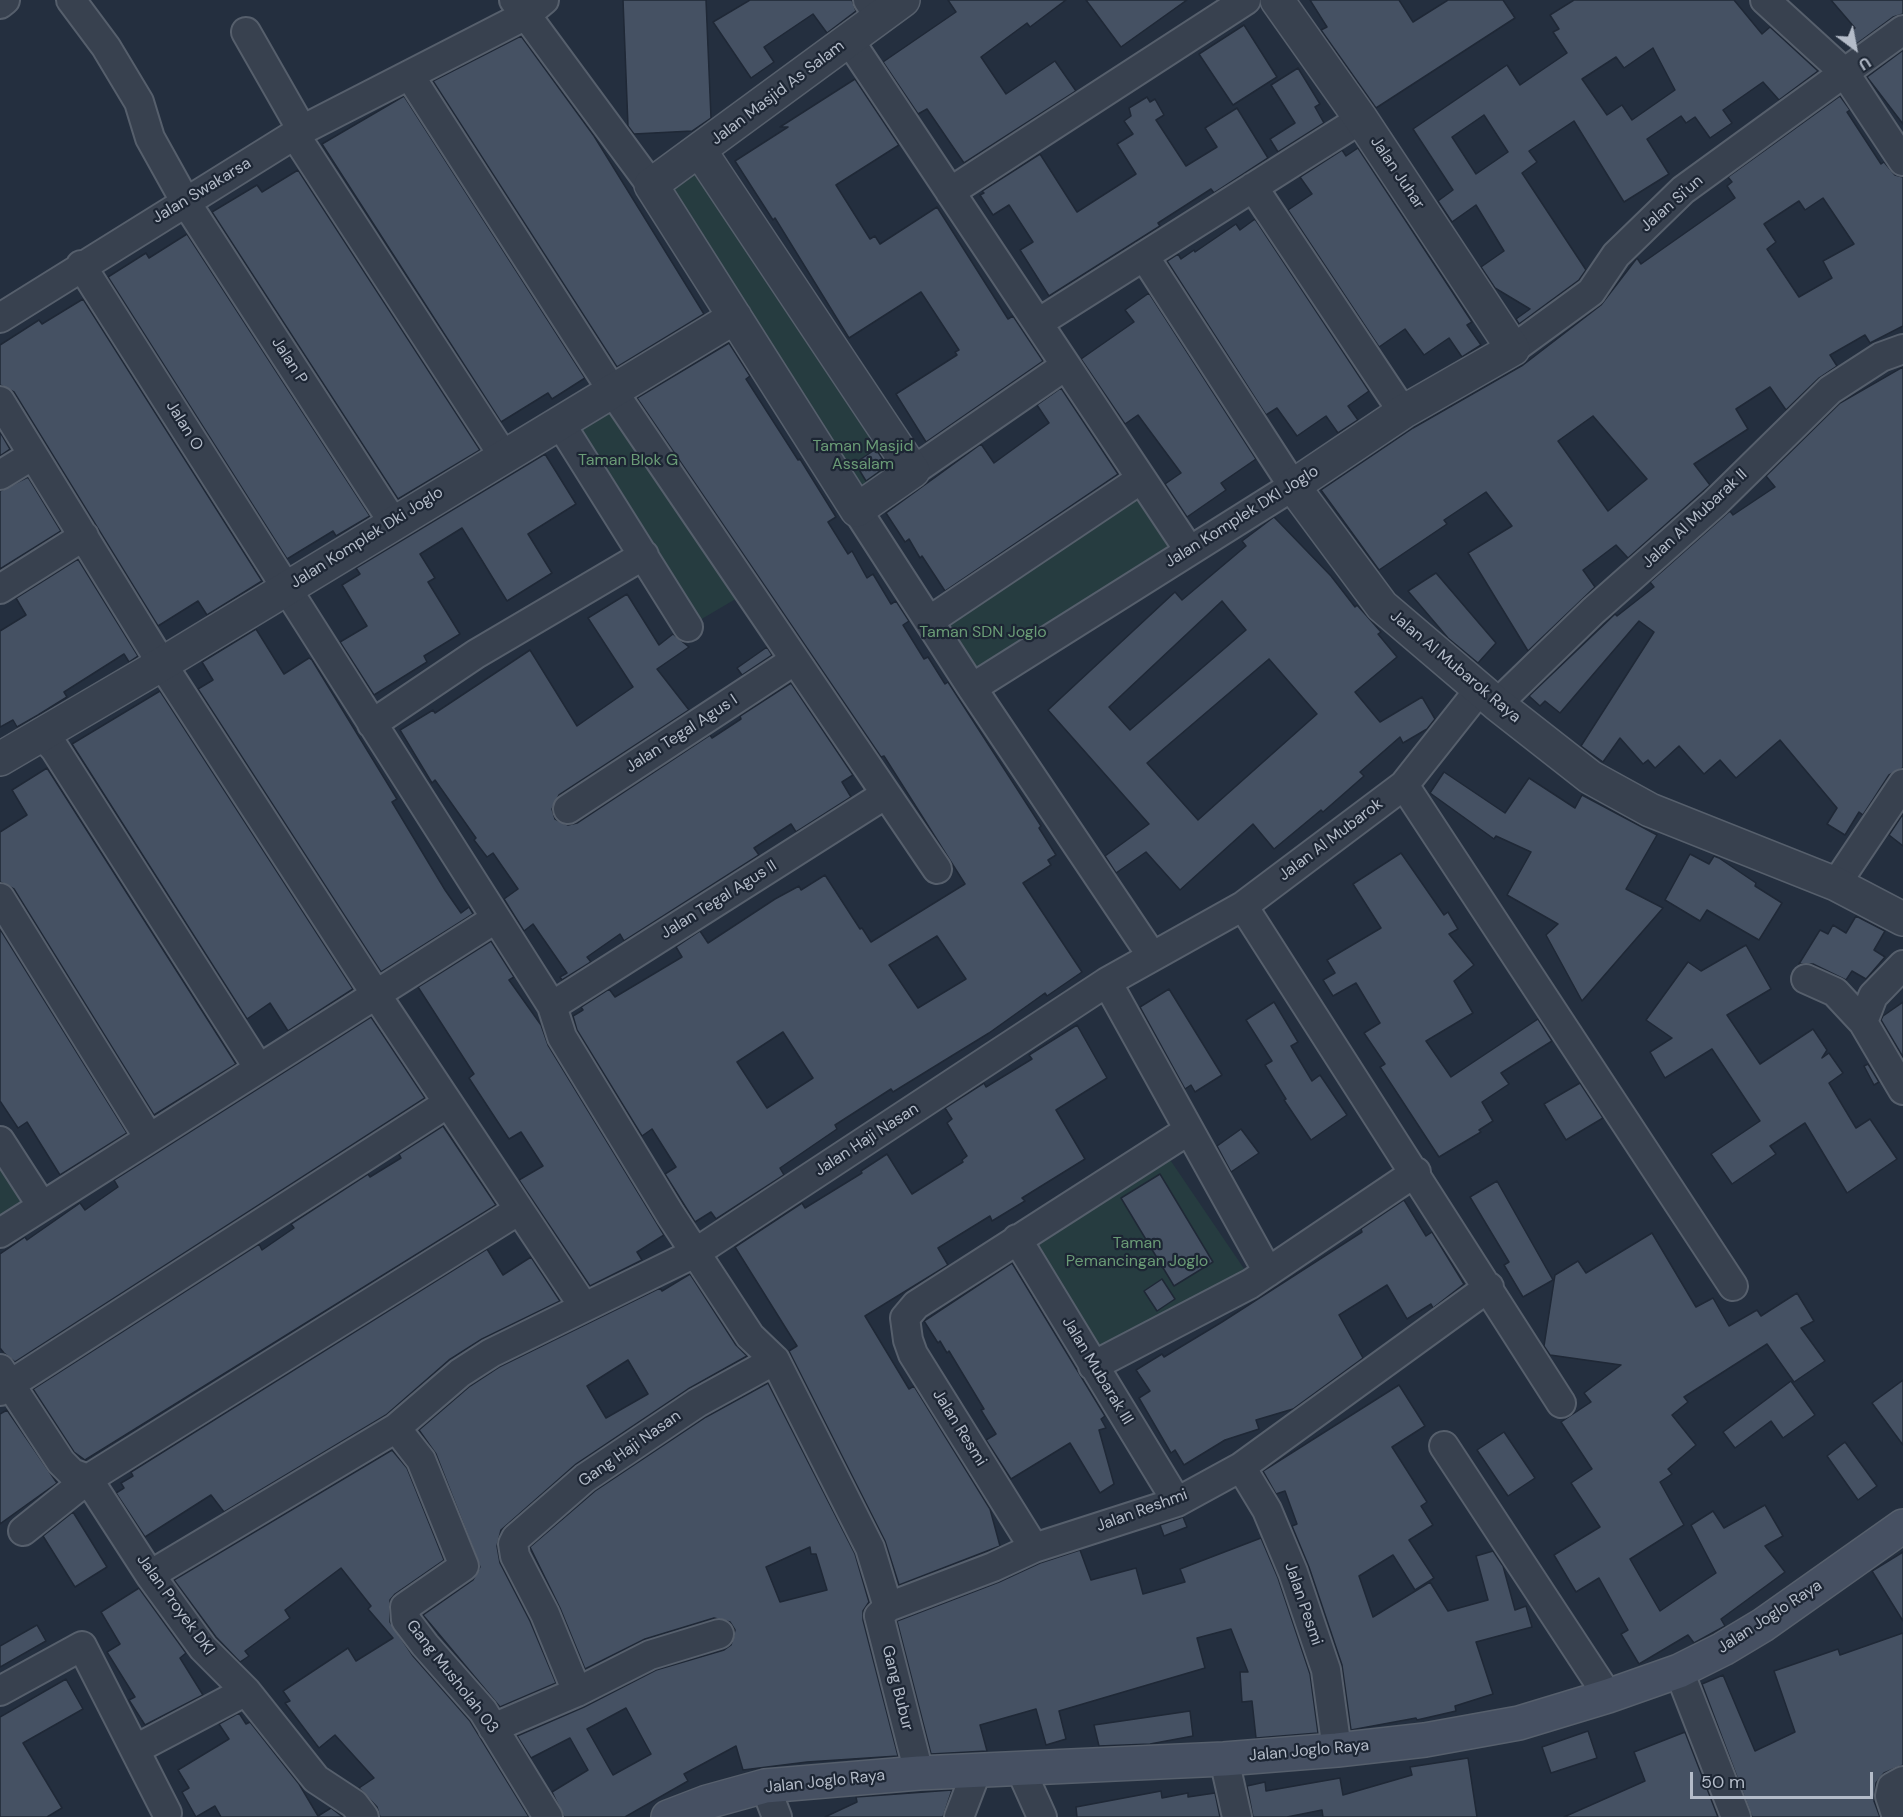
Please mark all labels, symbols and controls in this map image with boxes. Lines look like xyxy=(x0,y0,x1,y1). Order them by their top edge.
north arrow xyxy=(1825,18,1885,78)
street label: Jalan Masjid As Salam xyxy=(708,37,848,149)
text: U xyxy=(1855,52,1875,75)
street label: Jalan Juhar xyxy=(1366,133,1428,213)
street label: Jalan Swakarsa xyxy=(149,154,255,228)
street label: Jalan Si'un xyxy=(1637,172,1707,236)
street label: Jalan P xyxy=(267,334,311,388)
street label: Jalan O xyxy=(161,398,207,454)
park label: Taman Masjid Assalam xyxy=(813,437,913,475)
park label: Taman Blok G xyxy=(578,451,678,471)
street label: Jalan Komplek DKI Joglo xyxy=(1162,462,1322,572)
street label: Jalan Al Mubarak II xyxy=(1638,465,1752,573)
street label: Jalan Komplek Dki Joglo xyxy=(287,483,447,593)
street label: Jalan Al Mubarok Raya xyxy=(1386,607,1524,727)
park label: Taman SDN Joglo xyxy=(919,623,1047,643)
street label: Jalan Tegal Agus I xyxy=(623,691,741,777)
street label: Jalan Al Mubarok xyxy=(1275,795,1387,885)
street label: Jalan Tegal Agus II xyxy=(658,857,780,943)
street label: Jalan Haji Nasan xyxy=(812,1099,922,1181)
park label: Taman Pemancingan Joglo xyxy=(1066,1234,1208,1272)
street label: Jalan Mubarak III xyxy=(1057,1314,1137,1428)
street label: Jalan Resmi xyxy=(928,1386,990,1470)
street label: Gang Haji Nasan xyxy=(575,1407,685,1491)
street label: Jalan Reshmi xyxy=(1094,1486,1190,1536)
street label: Jalan Proyek DKI xyxy=(132,1551,218,1659)
street label: Jalan Pesmi xyxy=(1280,1560,1326,1648)
street label: Jalan Joglo Raya xyxy=(1714,1576,1826,1658)
street label: Gang Musholah 03 xyxy=(402,1616,502,1738)
street label: Gang Bubur xyxy=(877,1643,917,1733)
street label: Jalan Joglo Raya xyxy=(1248,1736,1370,1766)
scale bar xyxy=(1693,1760,1876,1798)
street label: Jalan Joglo Raya xyxy=(764,1766,886,1798)
text: 50 m xyxy=(1701,1770,1745,1794)

